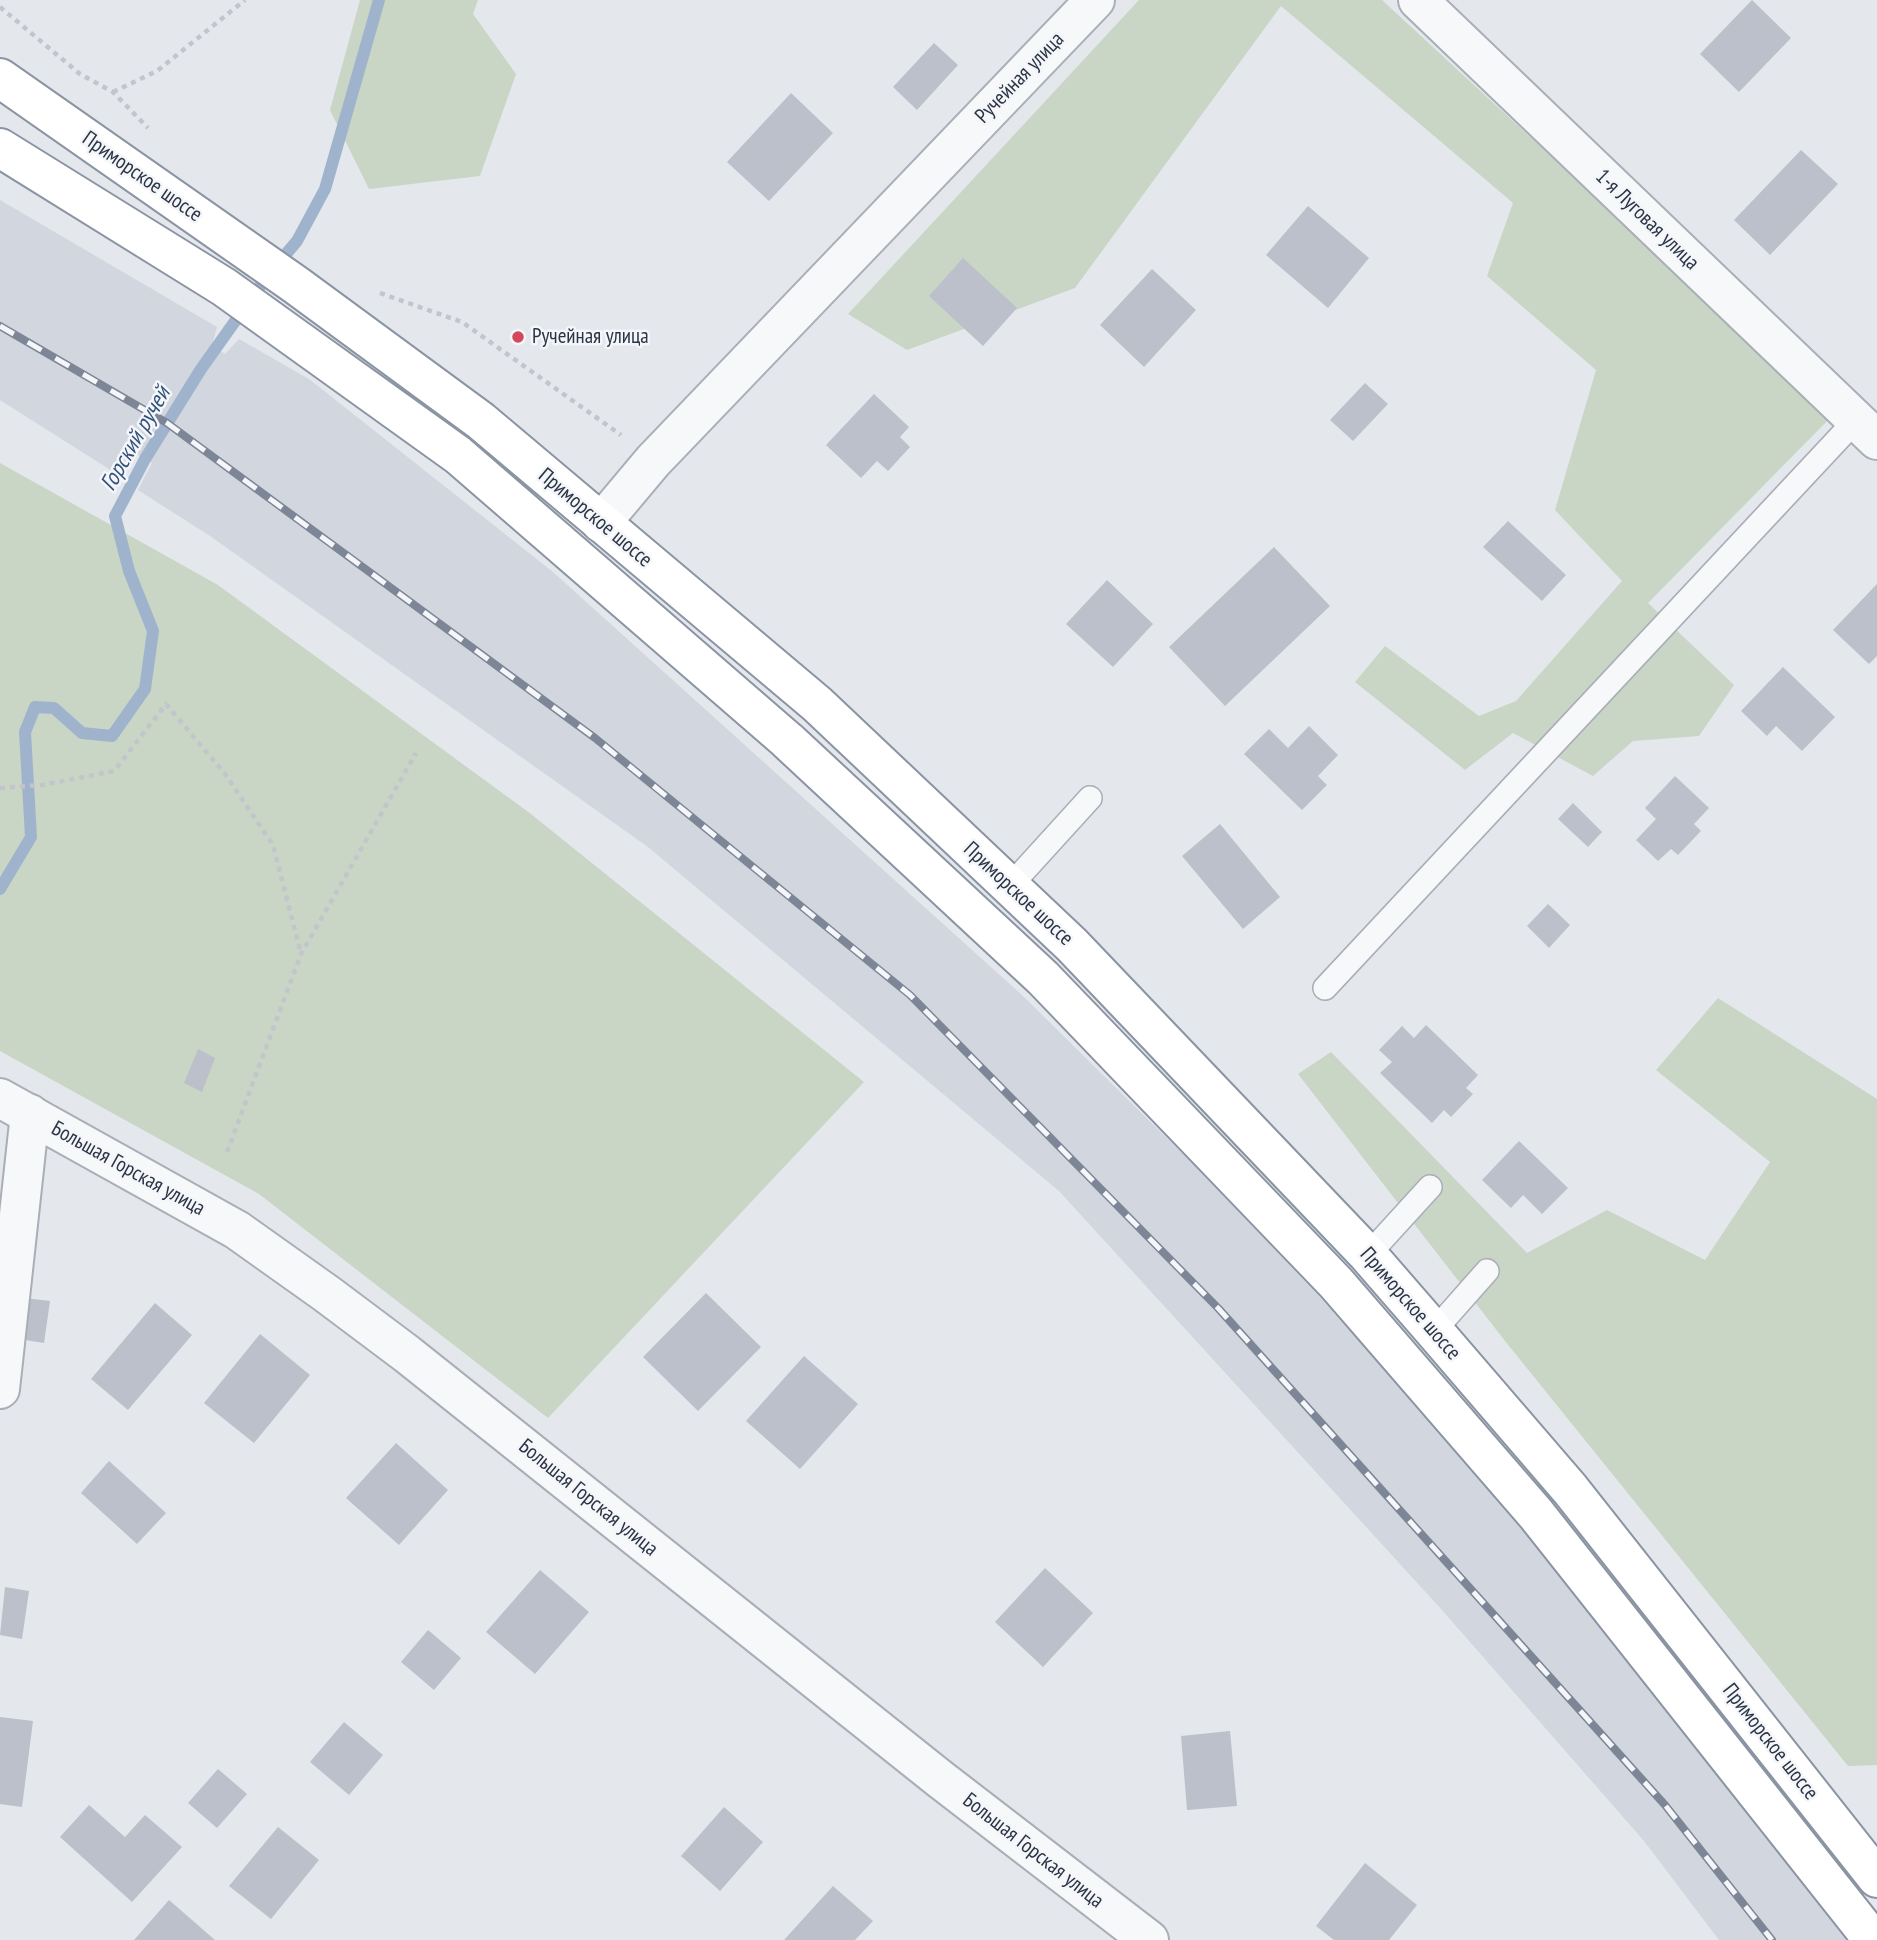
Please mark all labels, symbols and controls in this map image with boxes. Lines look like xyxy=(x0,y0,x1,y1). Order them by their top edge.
street label: Ручейная улица xyxy=(970,27,1070,129)
street label: Приморское шоссе xyxy=(77,126,207,228)
street label: 1-я Луговая улица xyxy=(1590,164,1704,276)
place label: Ручейная улица xyxy=(532,324,649,350)
marker: Ручейная улица xyxy=(510,329,526,345)
water label: Горский ручей xyxy=(95,382,177,496)
street label: Приморское шоссе xyxy=(533,463,657,573)
street label: Приморское шоссе xyxy=(958,837,1078,951)
street label: Большая Горская улица xyxy=(47,1116,209,1222)
street label: Приморское шоссе xyxy=(1354,1243,1466,1365)
street label: Большая Горская улица xyxy=(513,1434,663,1562)
street label: Приморское шоссе xyxy=(1717,1679,1823,1805)
street label: Большая Горская улица xyxy=(958,1788,1108,1914)

